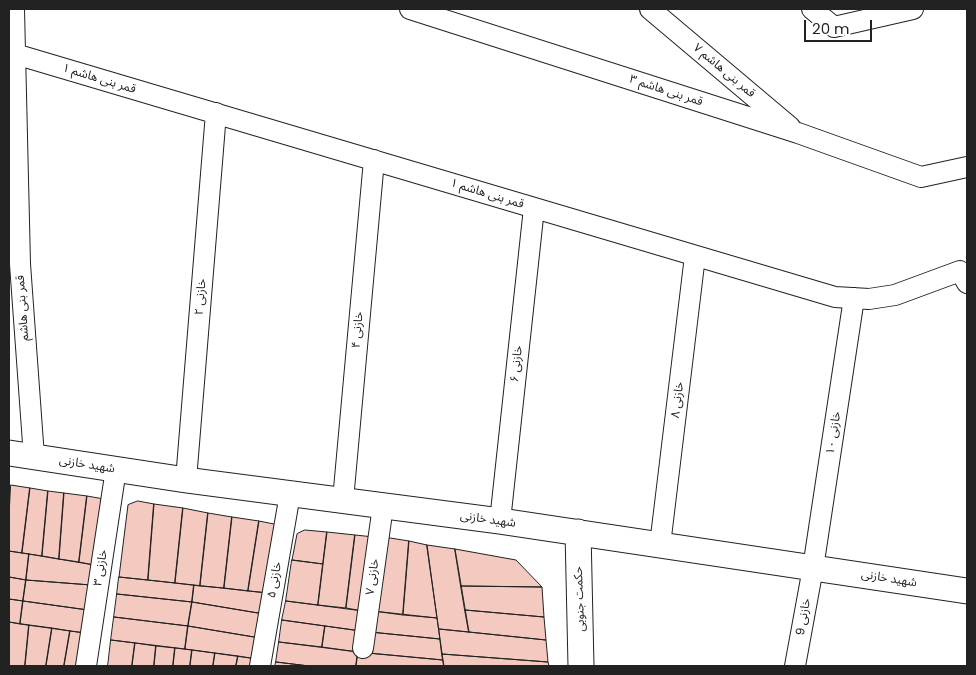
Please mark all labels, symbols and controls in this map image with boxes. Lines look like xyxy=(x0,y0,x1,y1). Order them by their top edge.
scale bar xyxy=(806,10,874,42)
text: 20 m xyxy=(812,18,850,39)
street label: قمر بنی هاشم ۷ xyxy=(690,41,758,101)
street label: قمر بنی هاشم ۱ xyxy=(60,61,138,97)
street label: قمر بنی هاشم ۳ xyxy=(628,72,704,110)
street label: قمر بنی هاشم ۱ xyxy=(448,176,526,212)
street label: قمر بنی هاشم xyxy=(14,274,32,342)
street label: خازنی ۲ xyxy=(192,278,210,316)
street label: خازنی ۴ xyxy=(349,311,367,349)
street label: خازنی ۶ xyxy=(508,345,526,383)
street label: خازنی ۸ xyxy=(669,381,687,419)
street label: خازنی ۱۰ xyxy=(823,410,845,456)
street label: شهید خازنی xyxy=(58,453,116,477)
street label: شهید خازنی xyxy=(459,509,517,531)
street label: خازنی ۳ xyxy=(91,549,111,587)
street label: خازنی ۷ xyxy=(363,558,383,596)
street label: خازنی ۵ xyxy=(265,561,285,599)
street label: حکمت جنوبی xyxy=(572,566,588,632)
street label: شهید خازنی xyxy=(860,567,918,591)
street label: خازنی 9 xyxy=(794,597,814,637)

